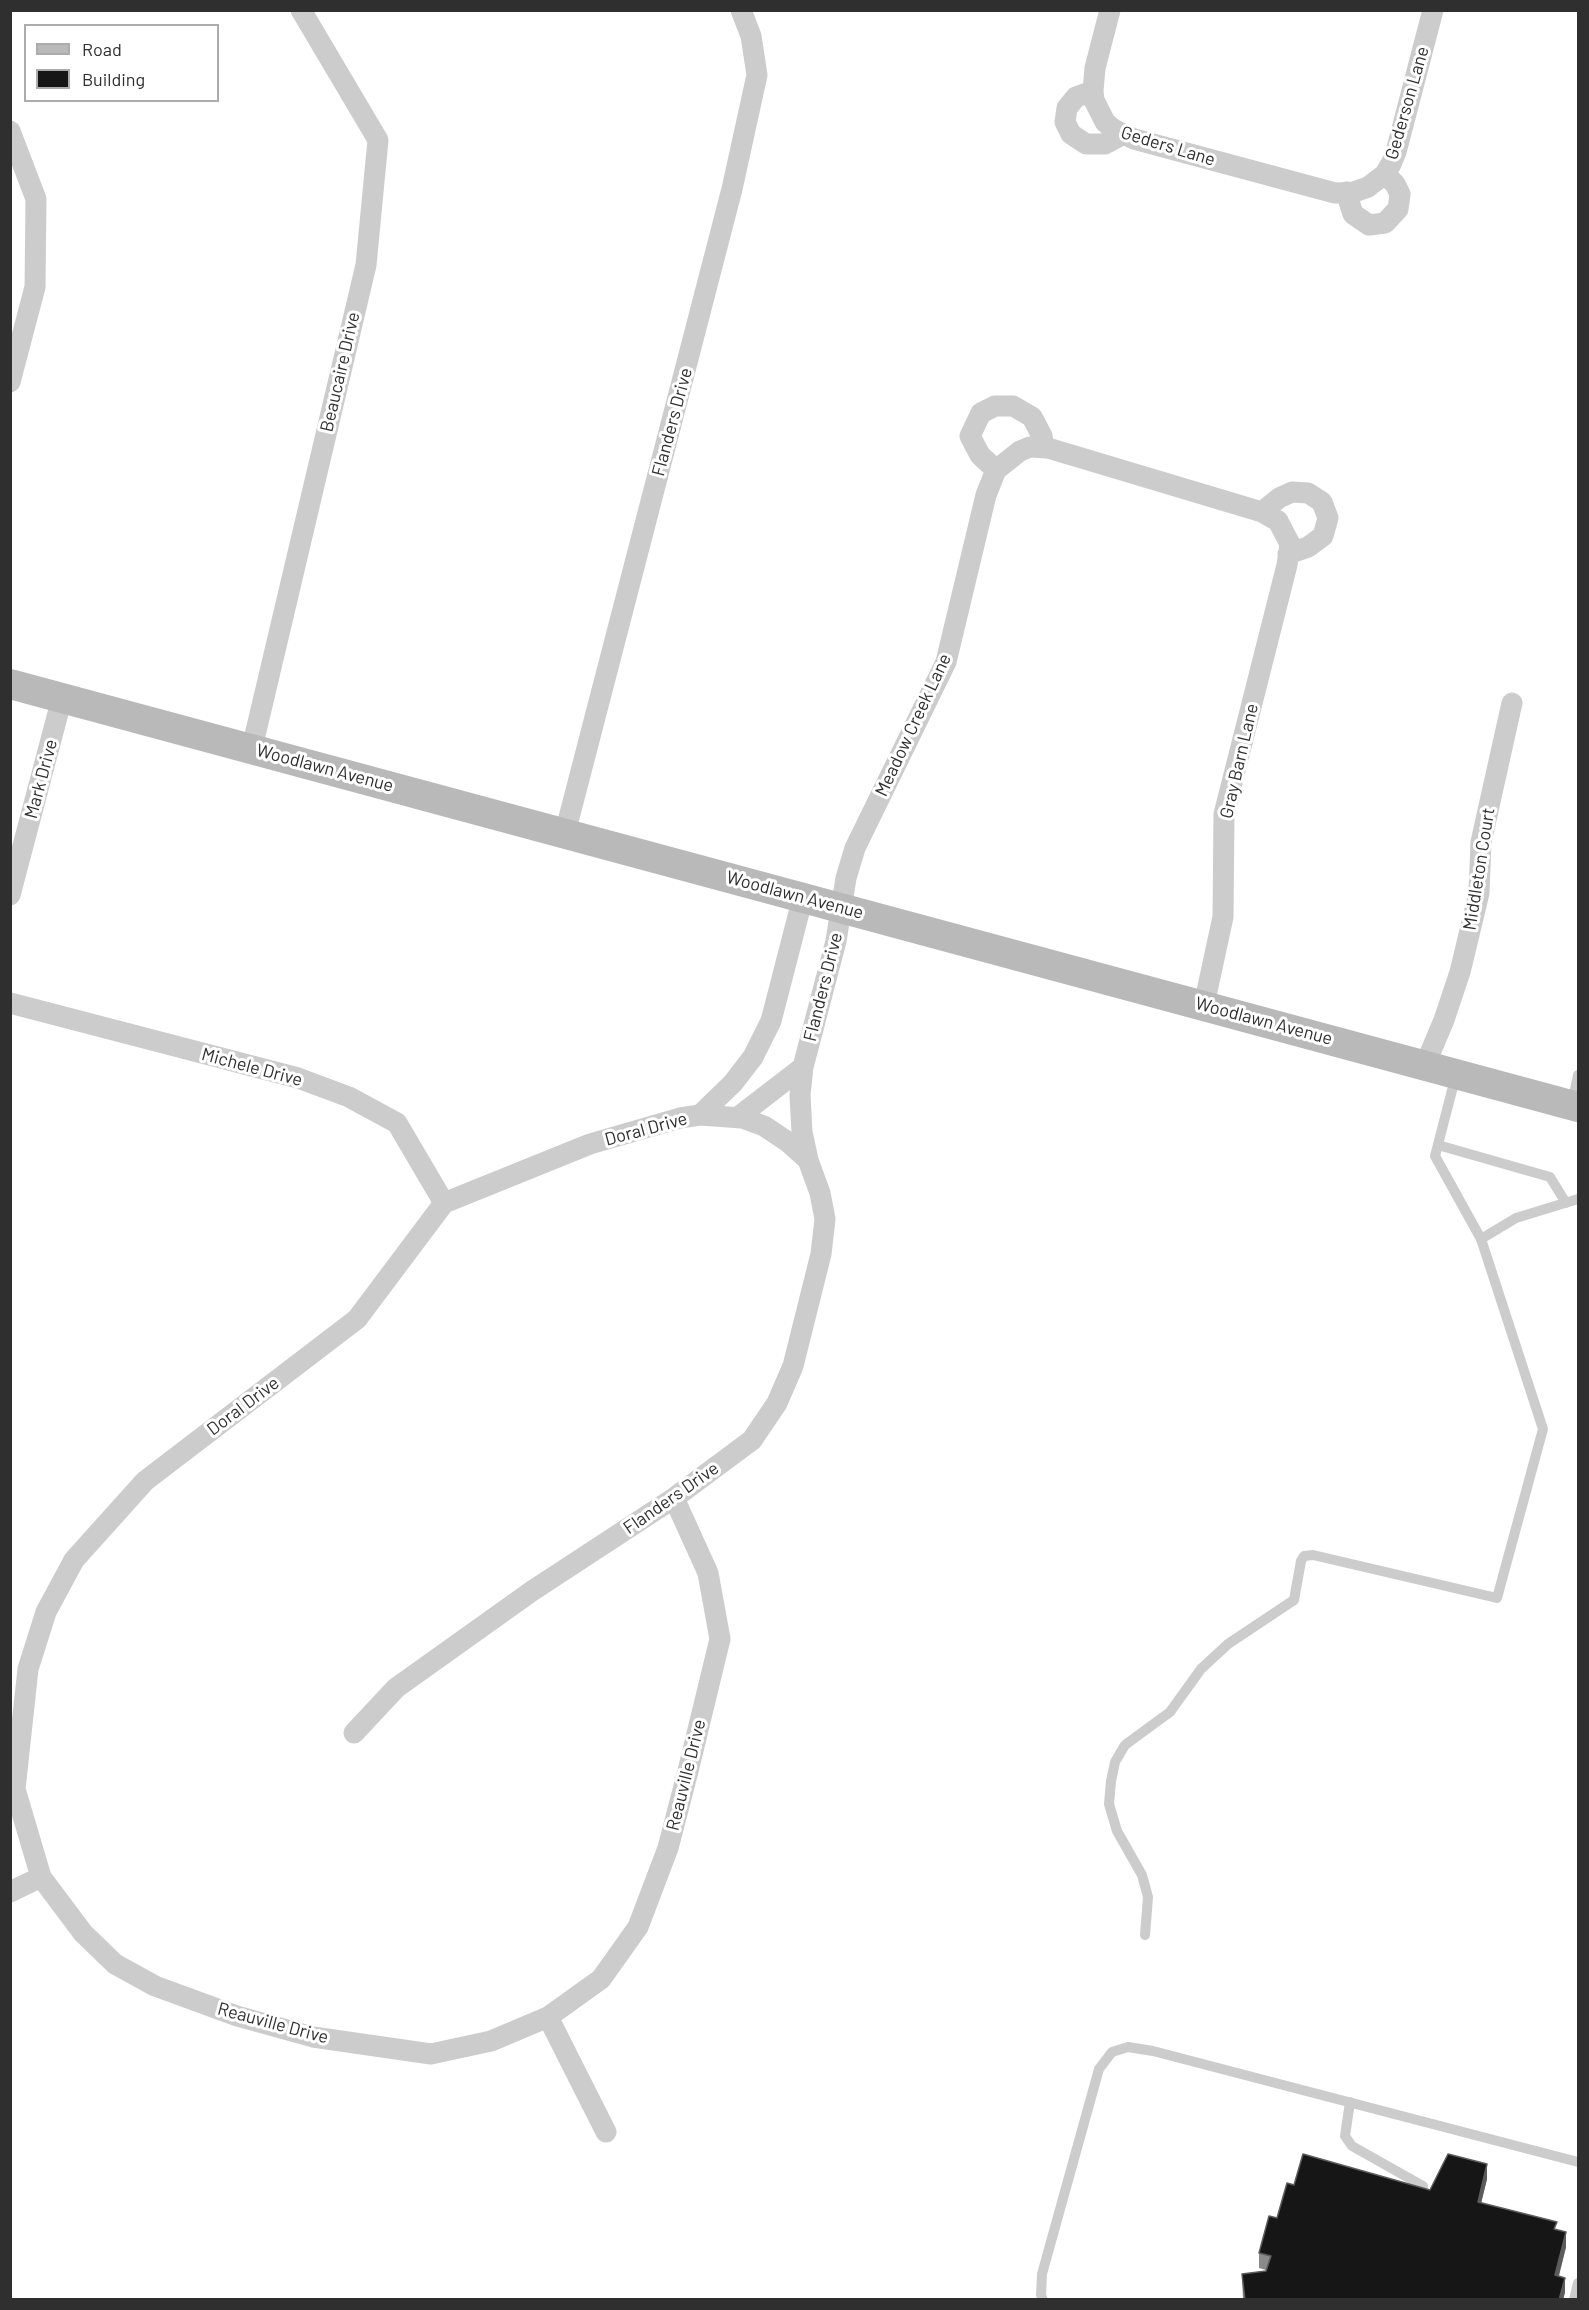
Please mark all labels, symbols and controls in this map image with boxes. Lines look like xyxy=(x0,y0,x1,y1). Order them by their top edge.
legend xyxy=(24,24,219,102)
text: Road xyxy=(82,38,122,60)
street label: Gederson Lane xyxy=(1381,44,1433,162)
text: Building xyxy=(82,68,145,90)
street label: Geders Lane xyxy=(1118,121,1218,171)
street label: Beaucaire Drive xyxy=(316,310,364,434)
street label: Flanders Drive xyxy=(647,365,697,479)
street label: Meadow Creek Lane xyxy=(870,650,956,800)
street label: Gray Barn Lane xyxy=(1215,701,1263,821)
street label: Mark Drive xyxy=(20,737,62,821)
street label: Woodlawn Avenue xyxy=(254,739,396,797)
street label: Middleton Court xyxy=(1459,806,1499,932)
street label: Woodlawn Avenue xyxy=(724,866,866,924)
street label: Flanders Drive xyxy=(799,930,847,1044)
street label: Woodlawn Avenue xyxy=(1193,992,1335,1050)
street label: Michele Drive xyxy=(199,1043,305,1091)
street label: Doral Drive xyxy=(602,1108,690,1150)
street label: Doral Drive xyxy=(203,1372,283,1440)
street label: Flanders Drive xyxy=(619,1457,723,1539)
street label: Reauville Drive xyxy=(662,1717,710,1833)
street label: Reauville Drive xyxy=(215,1998,331,2048)

